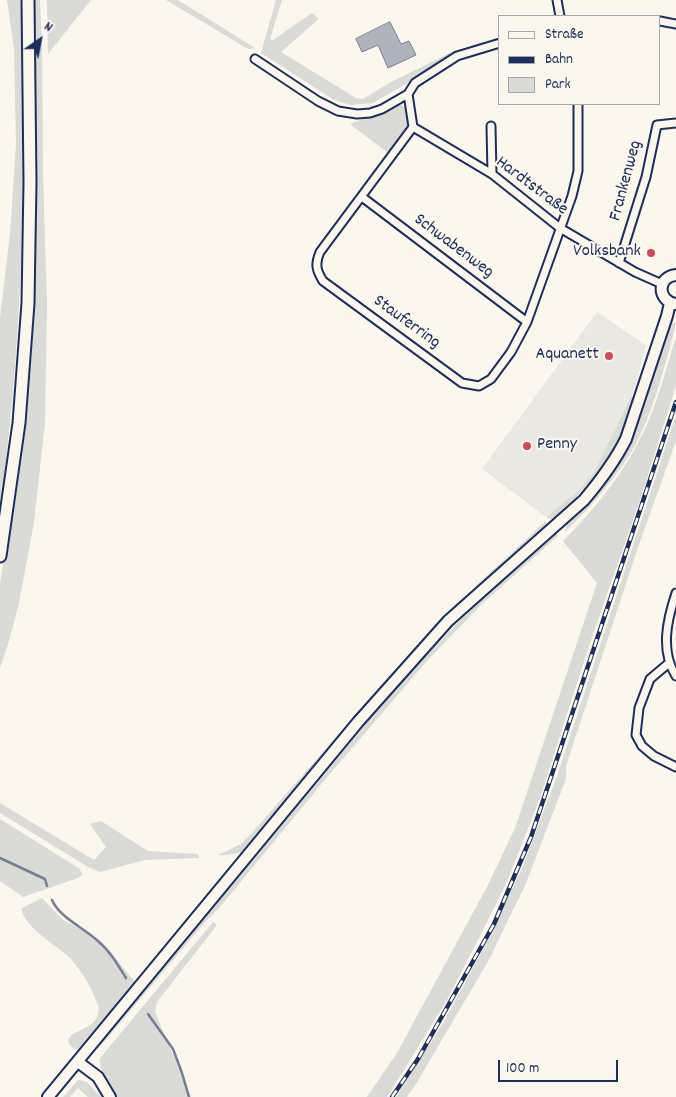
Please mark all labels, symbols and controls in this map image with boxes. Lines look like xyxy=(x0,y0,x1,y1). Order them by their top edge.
north arrow xyxy=(15,15,65,65)
legend xyxy=(498,15,661,105)
text: N xyxy=(40,17,57,38)
text: Straße xyxy=(545,24,583,46)
text: Bahn xyxy=(545,49,573,71)
text: Park xyxy=(545,74,571,96)
street label: Frankenweg xyxy=(606,138,648,224)
street label: Hardtstraße xyxy=(490,153,572,221)
street label: Schwabenweg xyxy=(409,210,497,284)
place label: Volksbank xyxy=(573,242,641,264)
marker: Volksbank xyxy=(645,247,657,259)
street label: Stauferring xyxy=(368,291,444,355)
place label: Aquanett xyxy=(535,345,599,367)
marker: Aquanett xyxy=(603,350,615,362)
place label: Penny xyxy=(537,435,577,457)
marker: Penny xyxy=(521,440,533,452)
scale bar xyxy=(501,1050,621,1082)
text: 100 m xyxy=(506,1058,539,1080)

